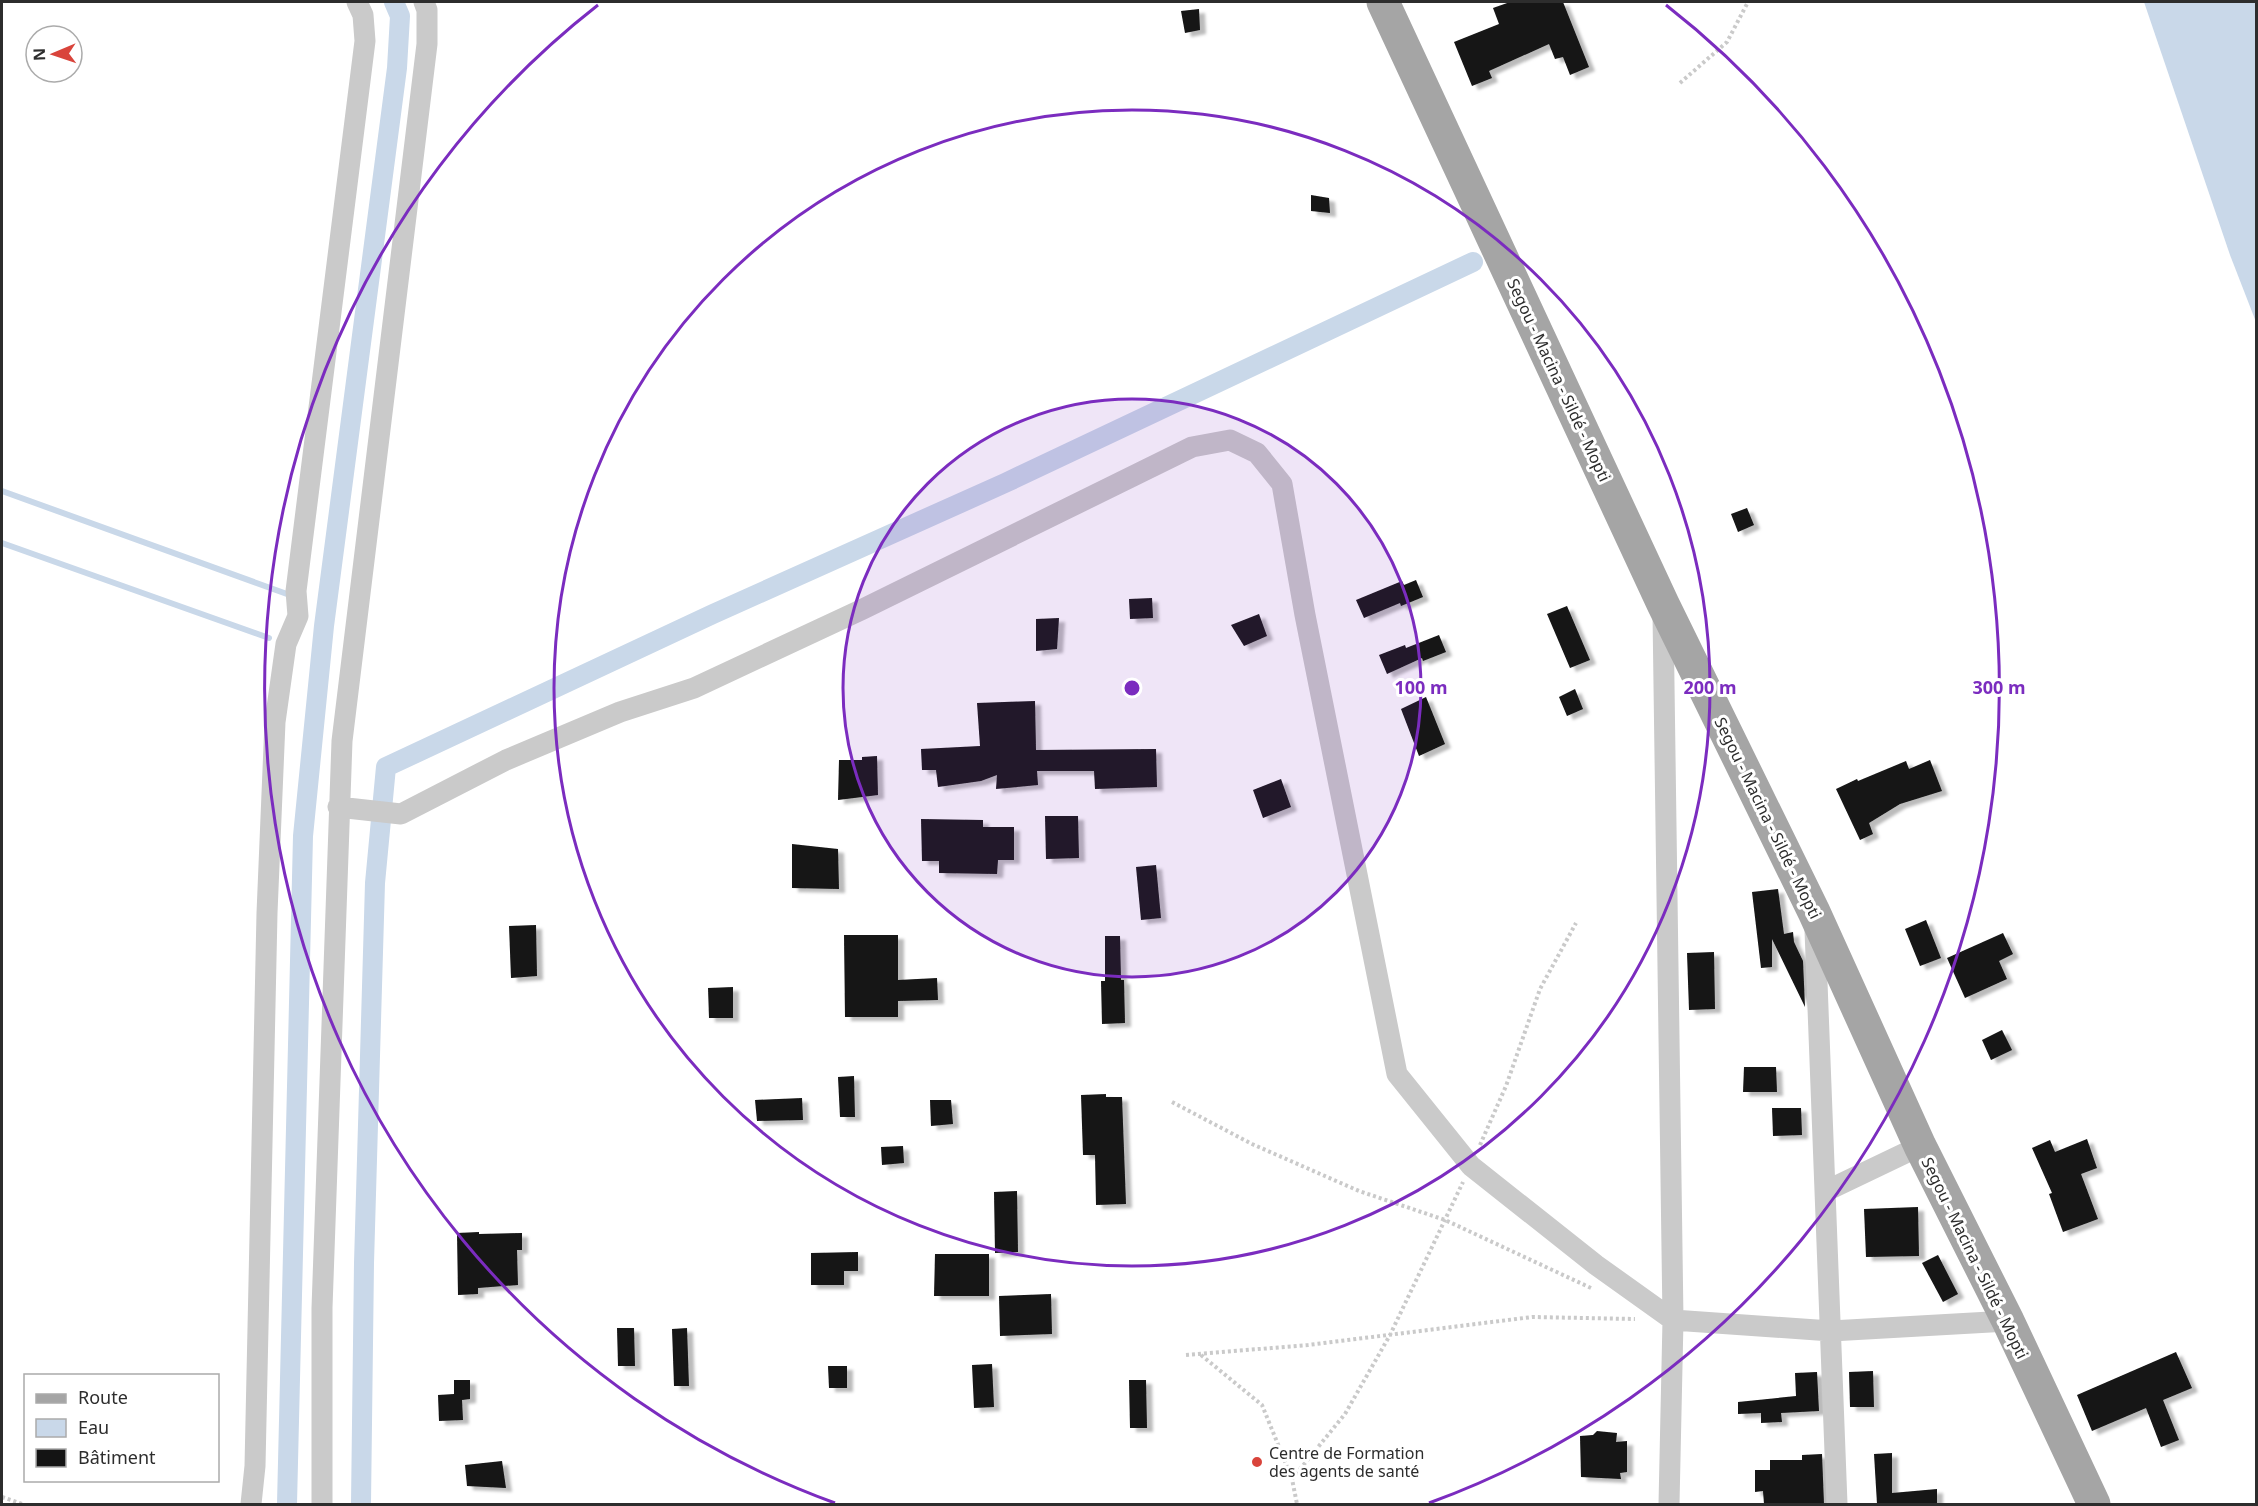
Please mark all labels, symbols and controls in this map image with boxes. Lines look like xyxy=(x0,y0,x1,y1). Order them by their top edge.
north arrow xyxy=(24,24,84,84)
text: N xyxy=(28,48,50,61)
street label: Segou - Macina - Sildé - Mopti xyxy=(1502,275,1616,485)
text: 100 m xyxy=(1394,675,1448,699)
text: 200 m xyxy=(1683,675,1737,699)
text: 300 m xyxy=(1972,675,2026,699)
centre of rings xyxy=(1122,678,1142,698)
street label: Segou - Macina - Sildé - Mopti xyxy=(1710,714,1826,922)
street label: Segou - Macina - Sildé - Mopti xyxy=(1917,1154,2033,1362)
legend xyxy=(24,1374,219,1482)
text: Route xyxy=(78,1385,128,1409)
text: Eau xyxy=(78,1415,109,1439)
place label: Centre de Formation des agents de santé xyxy=(1269,1442,1424,1482)
text: Bâtiment xyxy=(78,1445,156,1469)
marker: Centre de Formation des agents de santé xyxy=(1250,1455,1264,1469)

